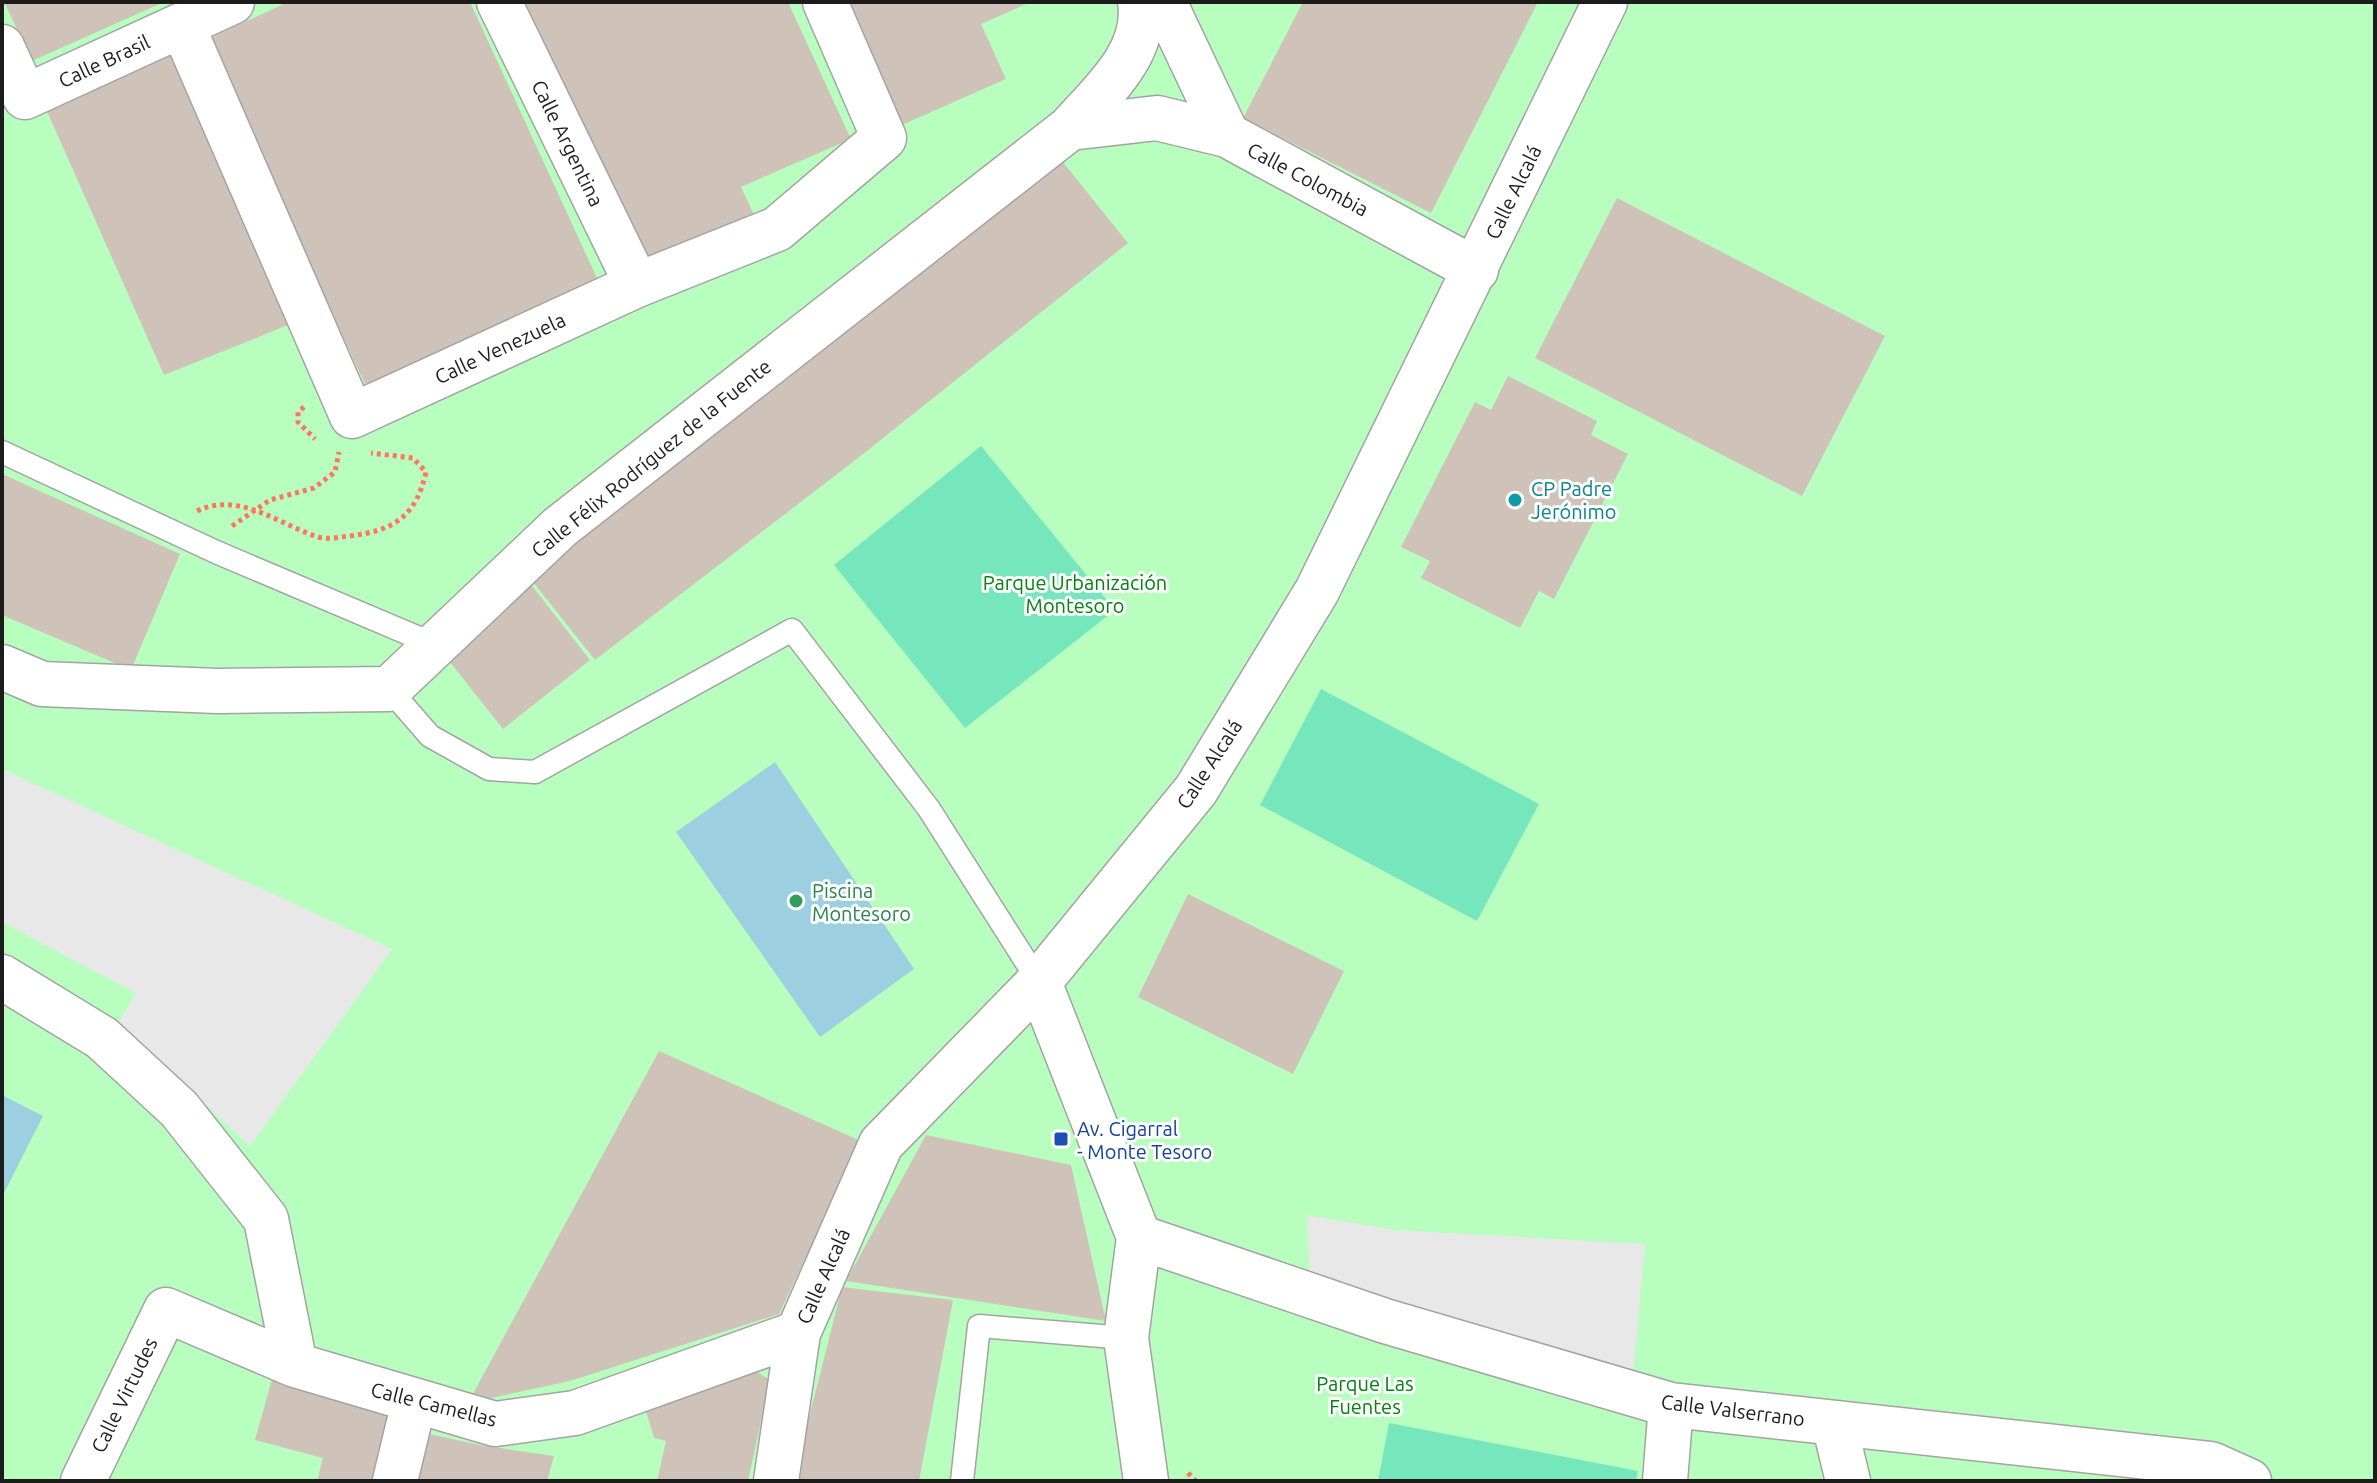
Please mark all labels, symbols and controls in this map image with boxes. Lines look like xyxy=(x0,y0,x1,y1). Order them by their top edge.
street label: Calle Brasil xyxy=(55,30,153,92)
street label: Calle Argentina xyxy=(528,76,608,210)
street label: Calle Colombia xyxy=(1244,137,1372,221)
street label: Calle Alcalá xyxy=(1480,141,1546,243)
street label: Calle Venezuela xyxy=(431,308,569,388)
street label: Calle Félix Rodríguez de la Fuente xyxy=(527,354,775,562)
place label: CP Padre Jerónimo xyxy=(1531,477,1616,523)
marker: CP Padre Jerónimo xyxy=(1506,491,1524,509)
park label: Parque Urbanización Montesoro xyxy=(983,571,1167,617)
street label: Calle Alcalá xyxy=(1172,715,1246,813)
place label: Piscina Montesoro xyxy=(812,879,911,925)
marker: Piscina Montesoro xyxy=(787,892,805,910)
place label: Av. Cigarral - Monte Tesoro xyxy=(1077,1117,1212,1163)
marker: Av. Cigarral - Monte Tesoro xyxy=(1052,1130,1070,1148)
street label: Calle Alcalá xyxy=(792,1225,854,1327)
street label: Calle Virtudes xyxy=(86,1334,162,1456)
park label: Parque Las Fuentes xyxy=(1316,1372,1414,1418)
street label: Calle Camellas xyxy=(369,1377,499,1431)
street label: Calle Valserrano xyxy=(1660,1390,1806,1430)

